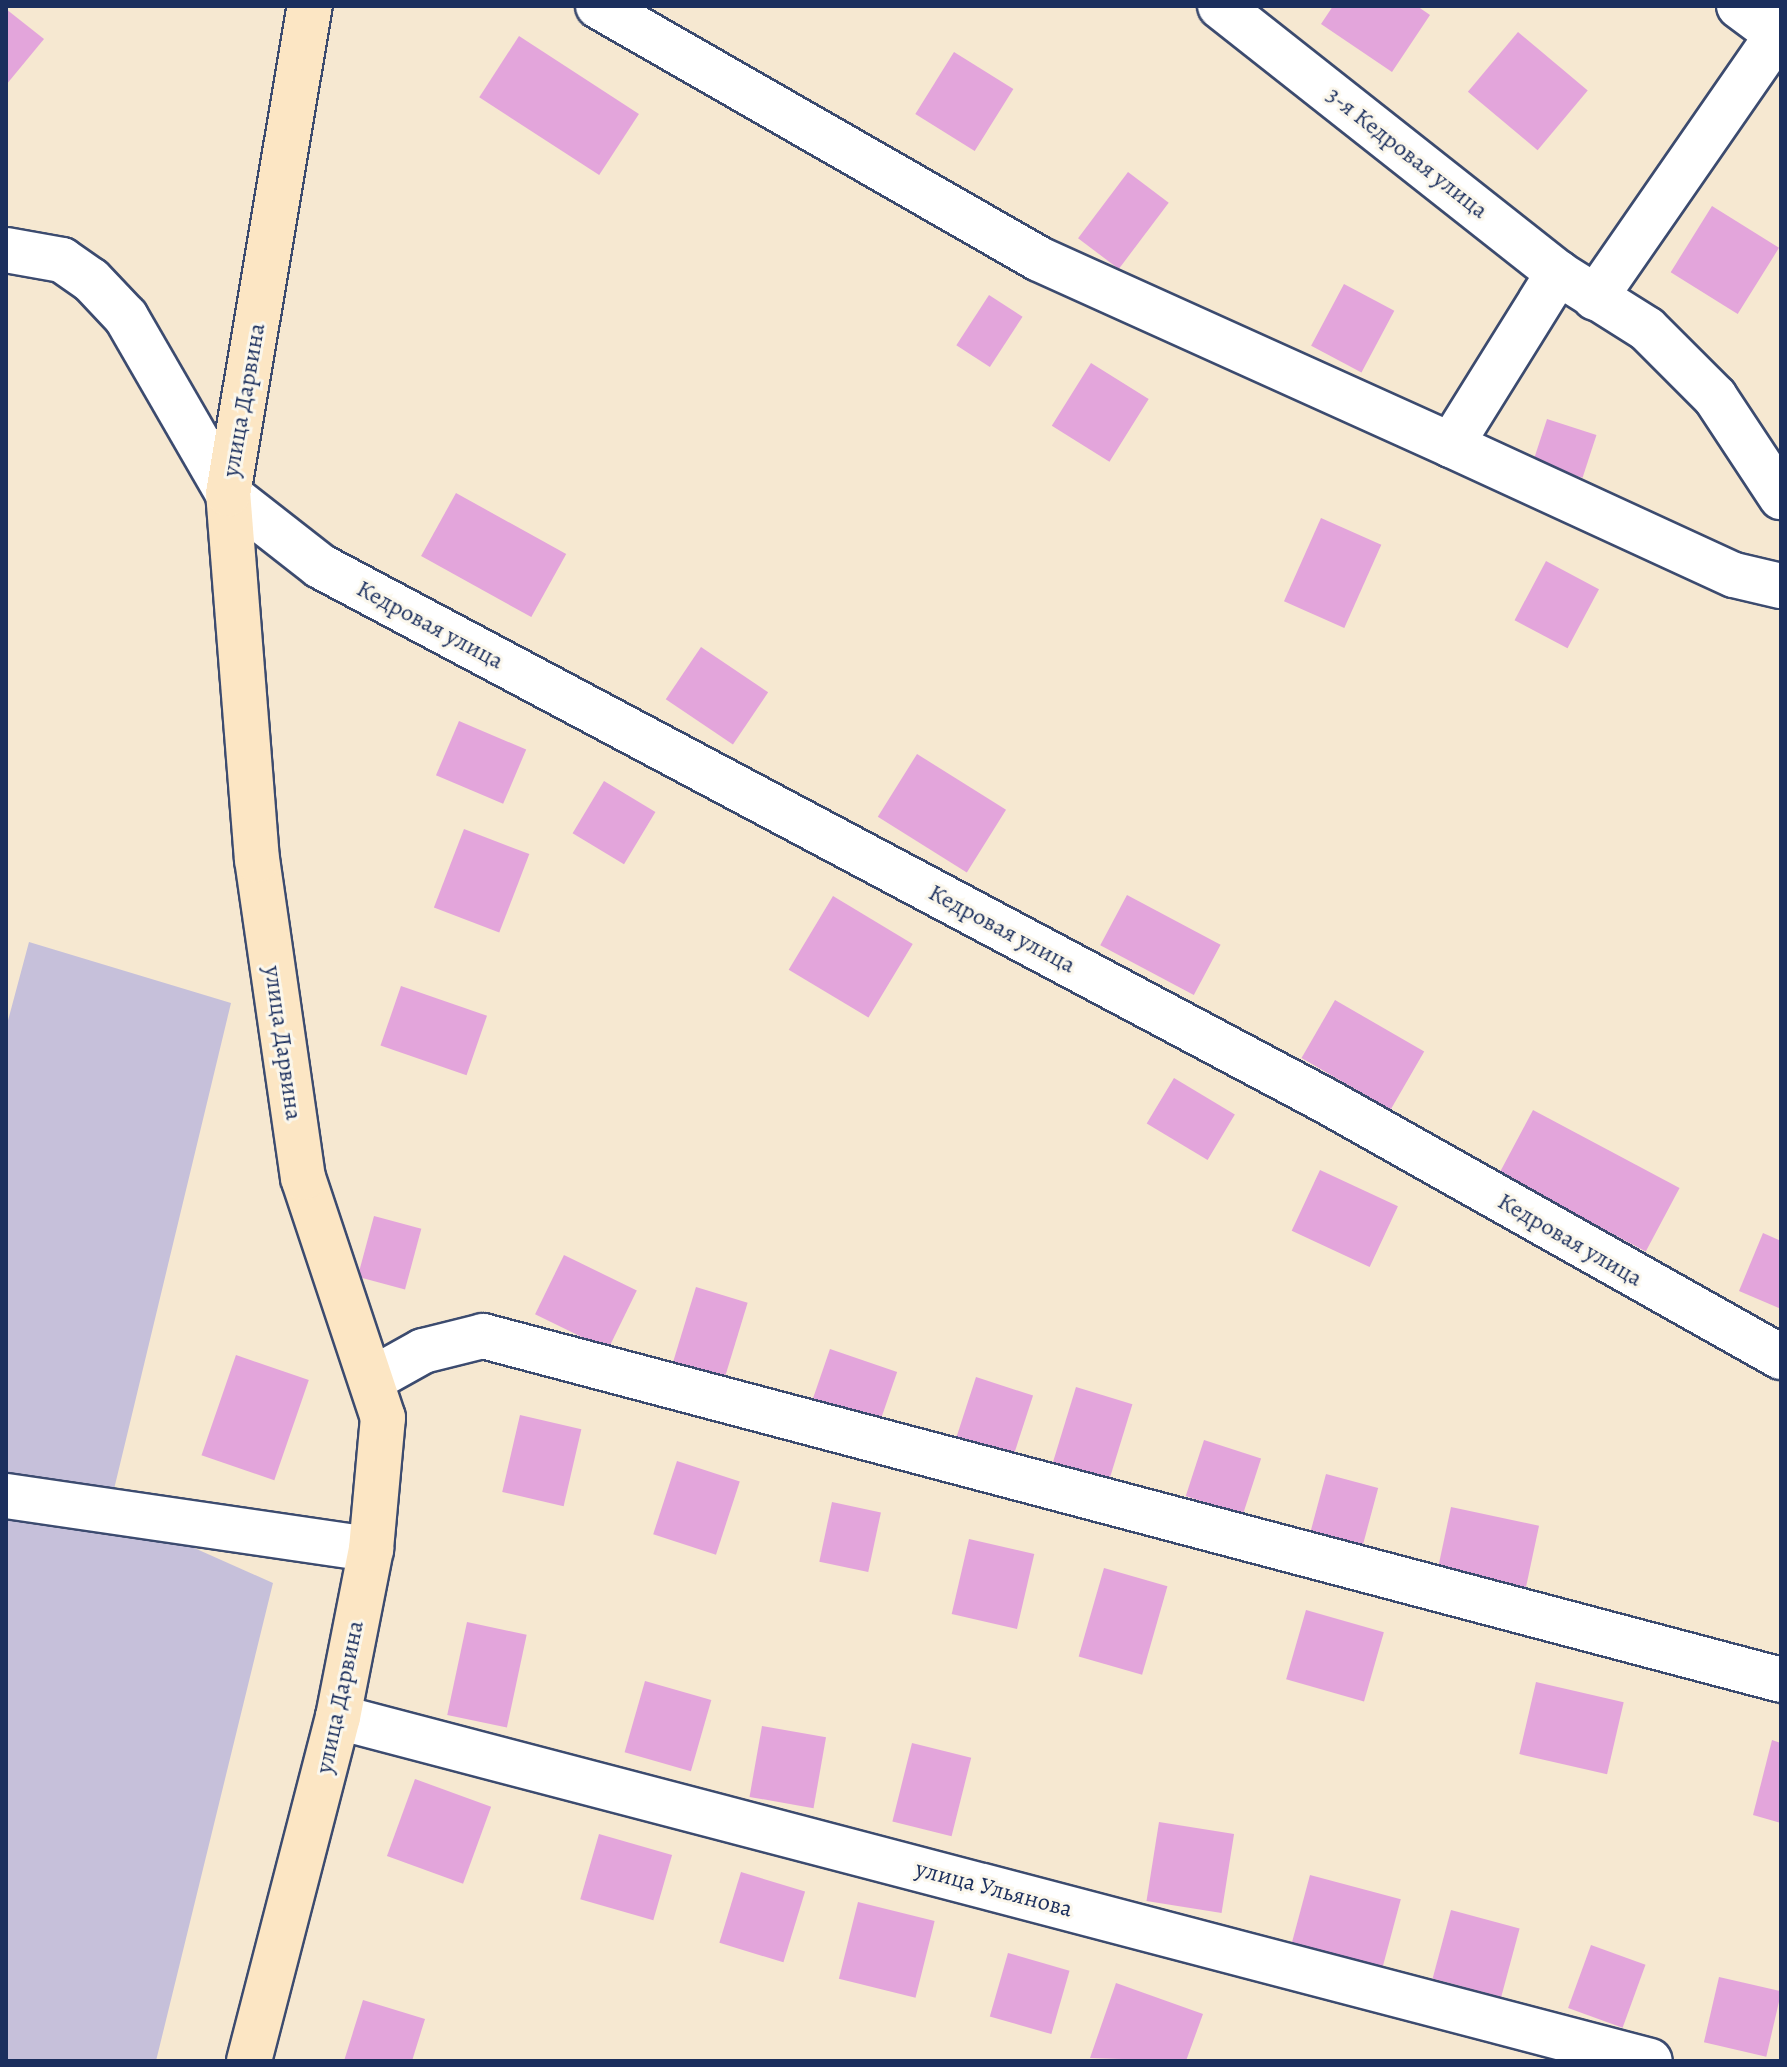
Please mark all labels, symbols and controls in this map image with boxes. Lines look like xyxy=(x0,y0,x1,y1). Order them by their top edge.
street label: 3-я Кедровая улица xyxy=(1320,81,1494,225)
street label: улица Дарвина xyxy=(216,321,272,479)
street label: Кедровая улица xyxy=(352,574,508,676)
street label: Кедровая улица xyxy=(924,878,1080,980)
street label: улица Дарвина xyxy=(258,964,308,1122)
street label: Кедровая улица xyxy=(1493,1187,1647,1293)
street label: улица Дарвина xyxy=(310,1618,370,1776)
street label: улица Ульянова xyxy=(912,1854,1076,1924)

